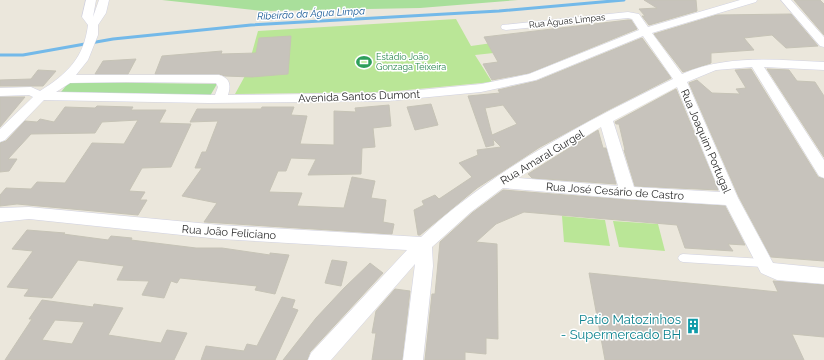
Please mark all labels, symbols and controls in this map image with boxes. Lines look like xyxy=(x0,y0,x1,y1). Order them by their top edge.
water label: Ribeirão da Água Limpa xyxy=(257,5,365,22)
street label: Rua Águas Limpas xyxy=(528,11,606,30)
place label: Estádio João Gonzaga Teixeira xyxy=(376,52,446,72)
sports icon: Estádio João Gonzaga Teixeira xyxy=(355,53,373,71)
street label: Rua Joaquim Portugal xyxy=(678,87,733,195)
street label: Avenida Santos Dumont xyxy=(298,88,421,105)
street label: Rua Amaral Gurgel xyxy=(498,127,586,188)
street label: Rua José Cesário de Castro xyxy=(546,180,685,203)
street label: Rua João Feliciano xyxy=(181,223,277,242)
place label: Patio Matozinhos - Supermercado BH xyxy=(561,312,681,342)
building icon: Patio Matozinhos - Supermercado BH xyxy=(684,317,702,335)

